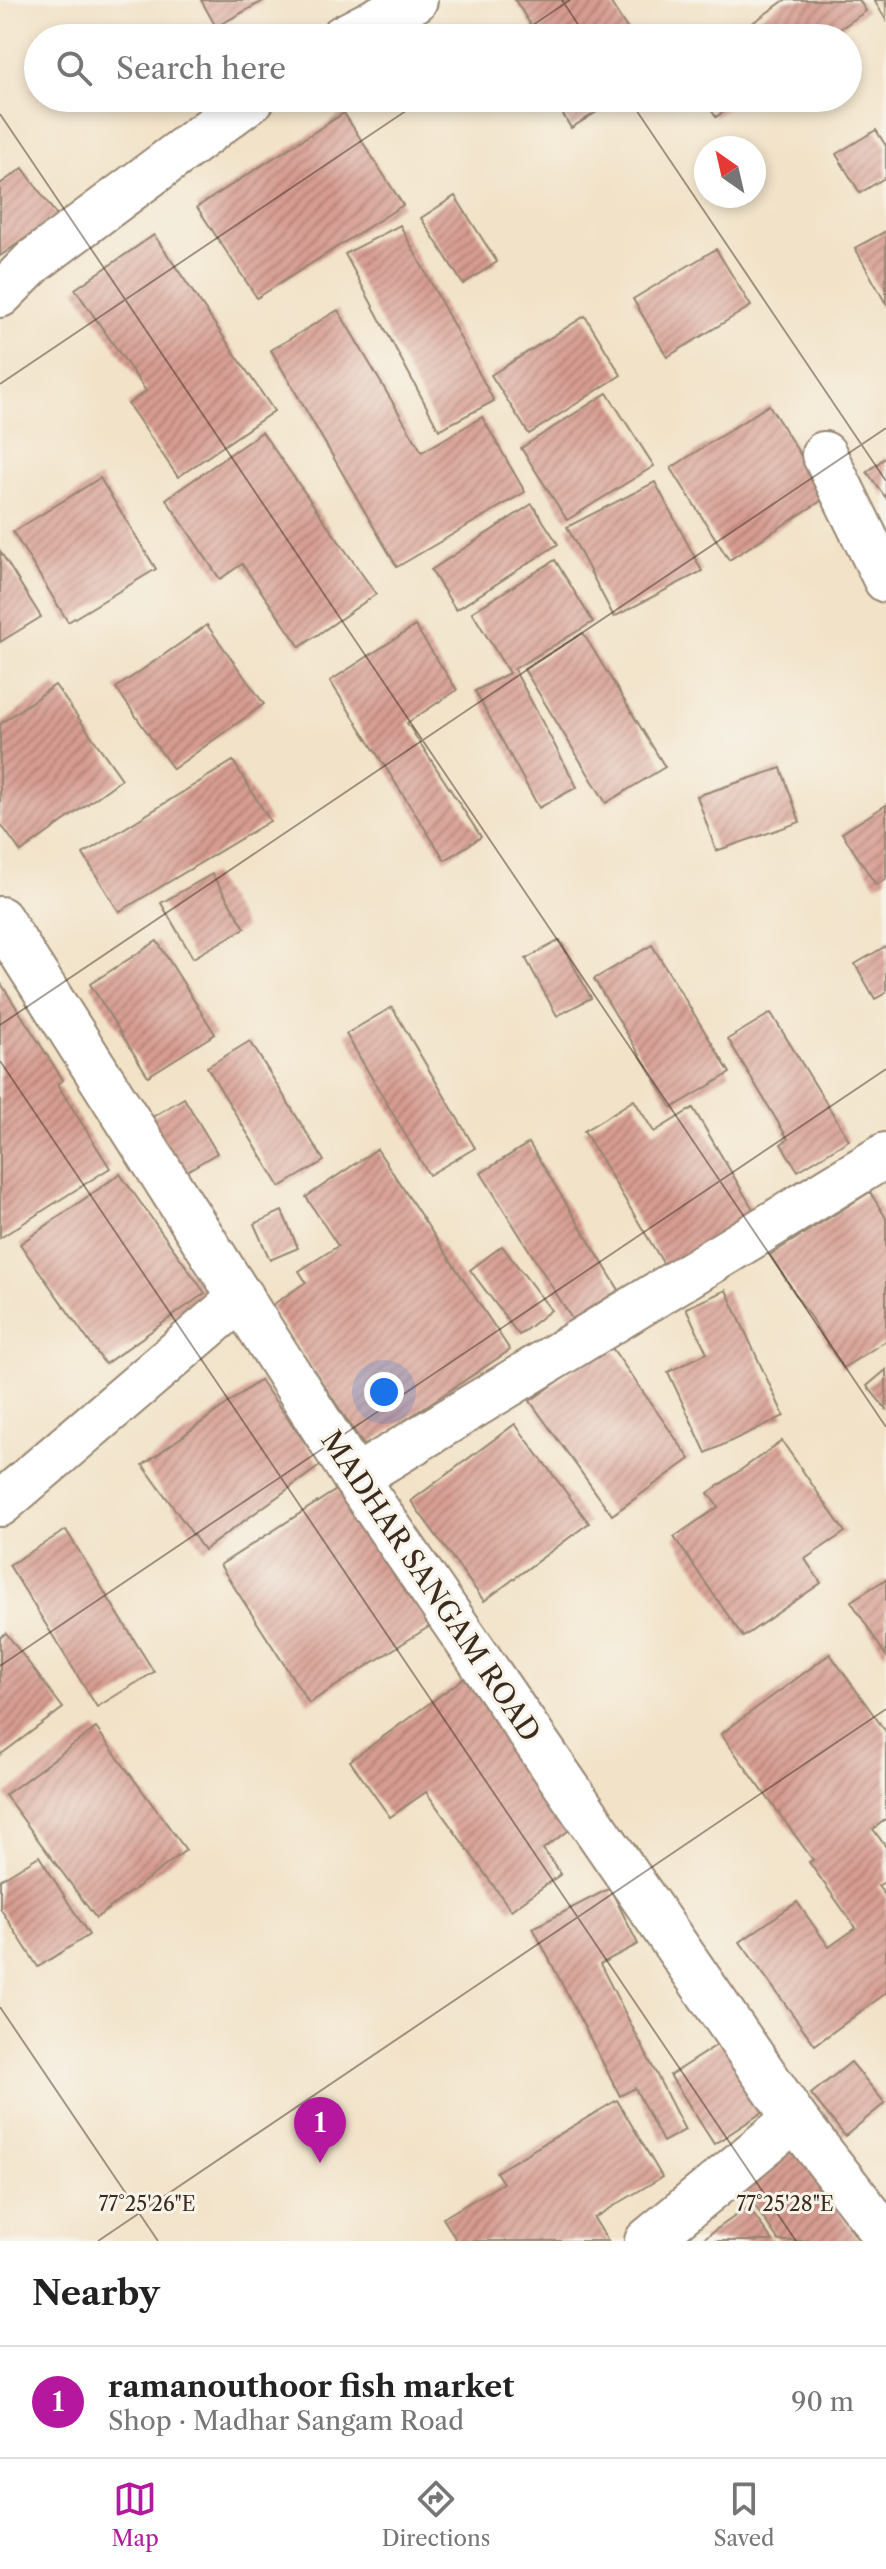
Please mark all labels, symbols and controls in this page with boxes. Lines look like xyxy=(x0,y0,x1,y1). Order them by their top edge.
search box xyxy=(24,24,862,112)
icon: search xyxy=(52,46,96,90)
text: Search here xyxy=(116,50,286,87)
north arrow xyxy=(694,136,766,208)
your location xyxy=(364,1372,404,1412)
street label: MADHAR SANGAM ROAD xyxy=(314,1424,548,1748)
pin: 1 xyxy=(294,2097,346,2163)
text: 77°25'26"E xyxy=(98,2192,196,2216)
text: 77°25'28"E xyxy=(736,2192,834,2216)
text: Nearby xyxy=(32,2272,160,2314)
text: ramanouthoor fish market xyxy=(108,2368,514,2405)
text: 1 xyxy=(52,2386,64,2418)
text: 90 m xyxy=(791,2386,854,2418)
text: Shop · Madhar Sangam Road xyxy=(108,2405,464,2437)
tab: Map xyxy=(111,2477,159,2552)
tab: Directions xyxy=(382,2477,490,2552)
tab: Saved xyxy=(713,2477,774,2552)

